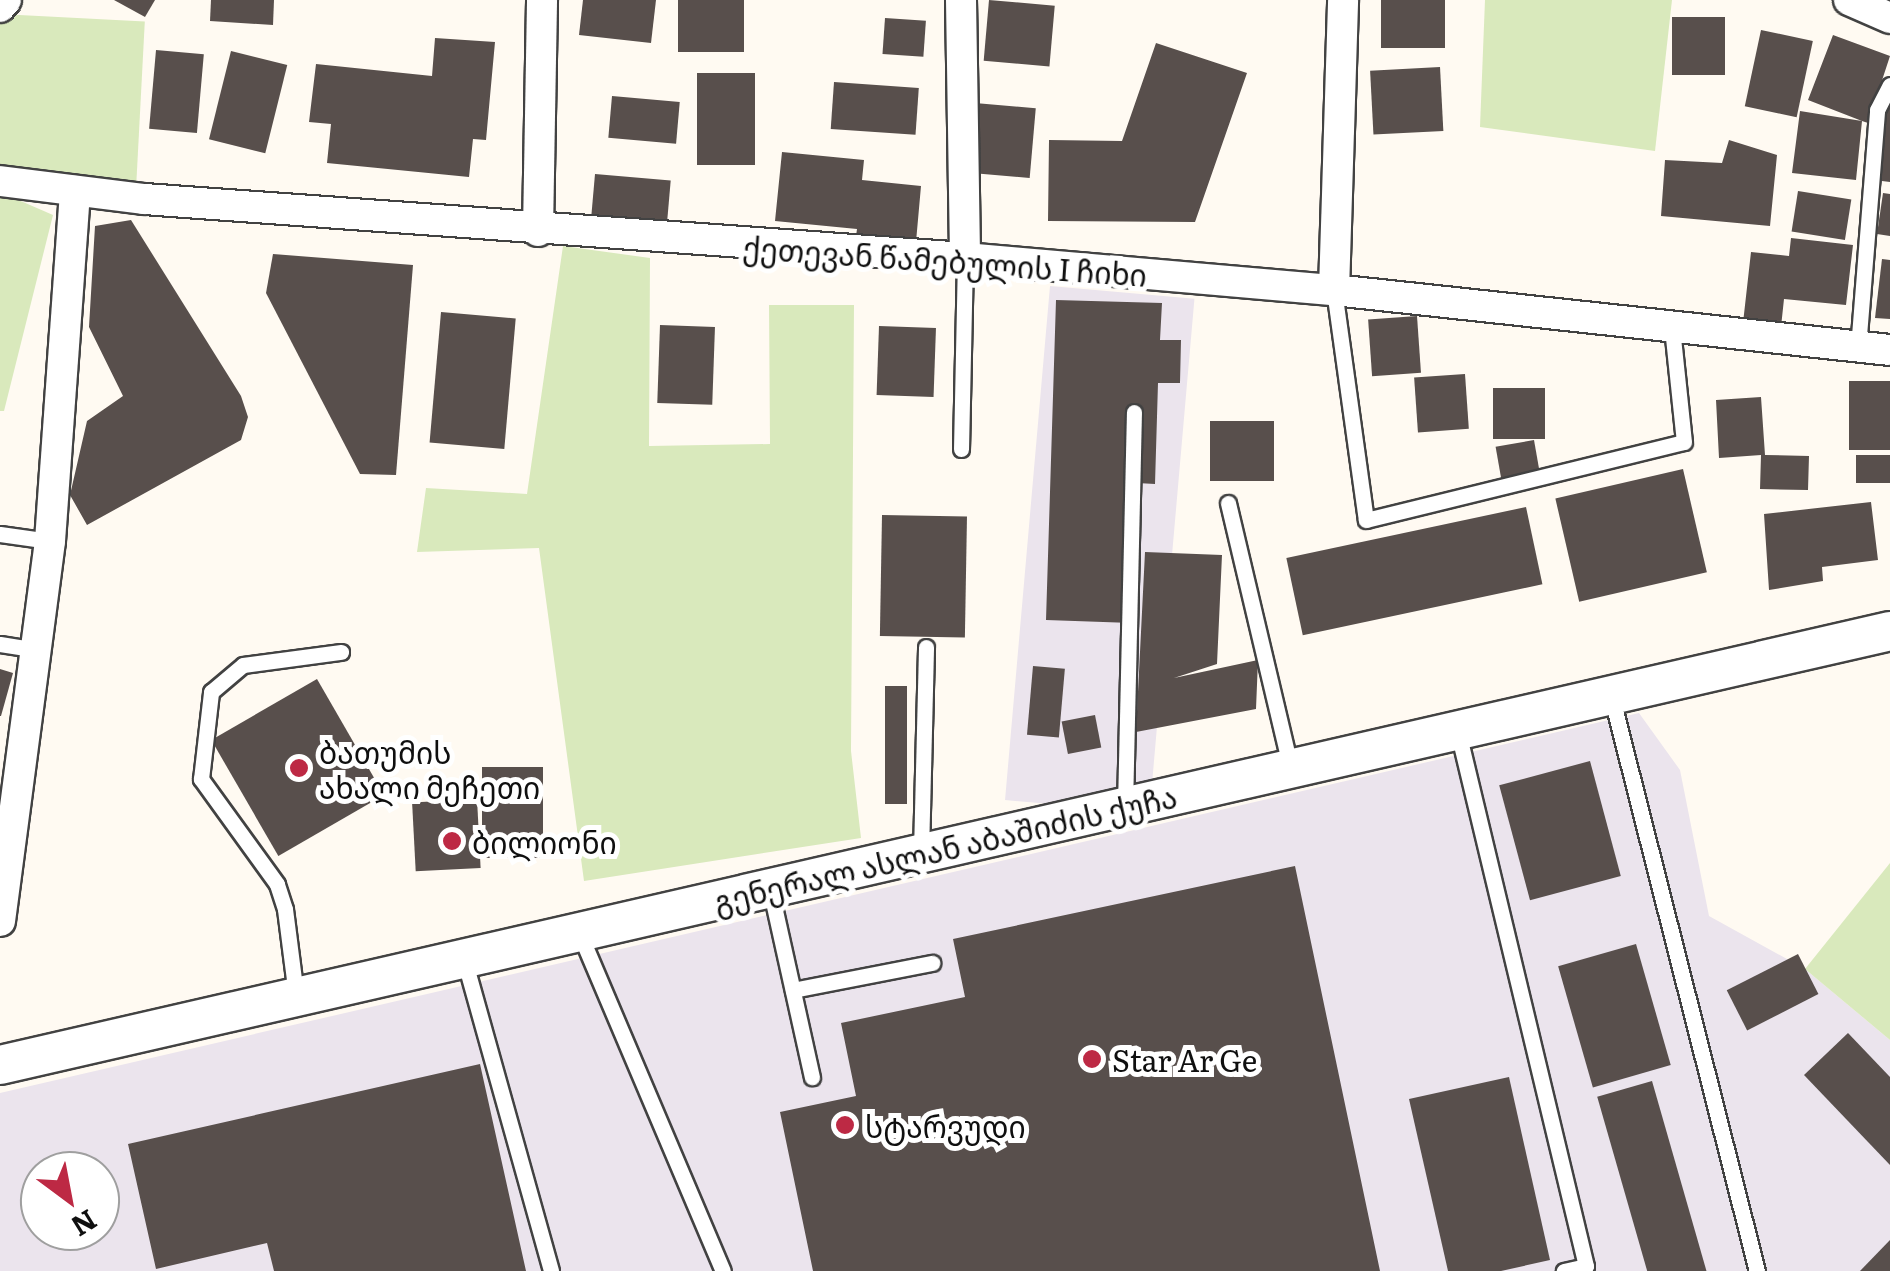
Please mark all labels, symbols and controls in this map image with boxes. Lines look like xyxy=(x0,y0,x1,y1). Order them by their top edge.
street label: ქეთევან წამებულის I ჩიხი xyxy=(742,228,1148,292)
place label: ბათუმის ახალი მეჩეთი xyxy=(319,733,540,804)
marker: ბათუმის ახალი მეჩეთი xyxy=(288,757,310,779)
street label: გენერალ ასლან აბაშიძის ქუჩა xyxy=(710,777,1180,919)
place label: ბილიონი xyxy=(472,823,617,859)
marker: ბილიონი xyxy=(441,830,463,852)
place label: Star Ar Ge xyxy=(1112,1041,1257,1077)
marker: Star Ar Ge xyxy=(1081,1048,1103,1070)
place label: სტარვუდი xyxy=(865,1107,1026,1143)
marker: სტარვუდი xyxy=(834,1114,856,1136)
north arrow xyxy=(20,1151,120,1251)
text: N xyxy=(64,1201,106,1249)

